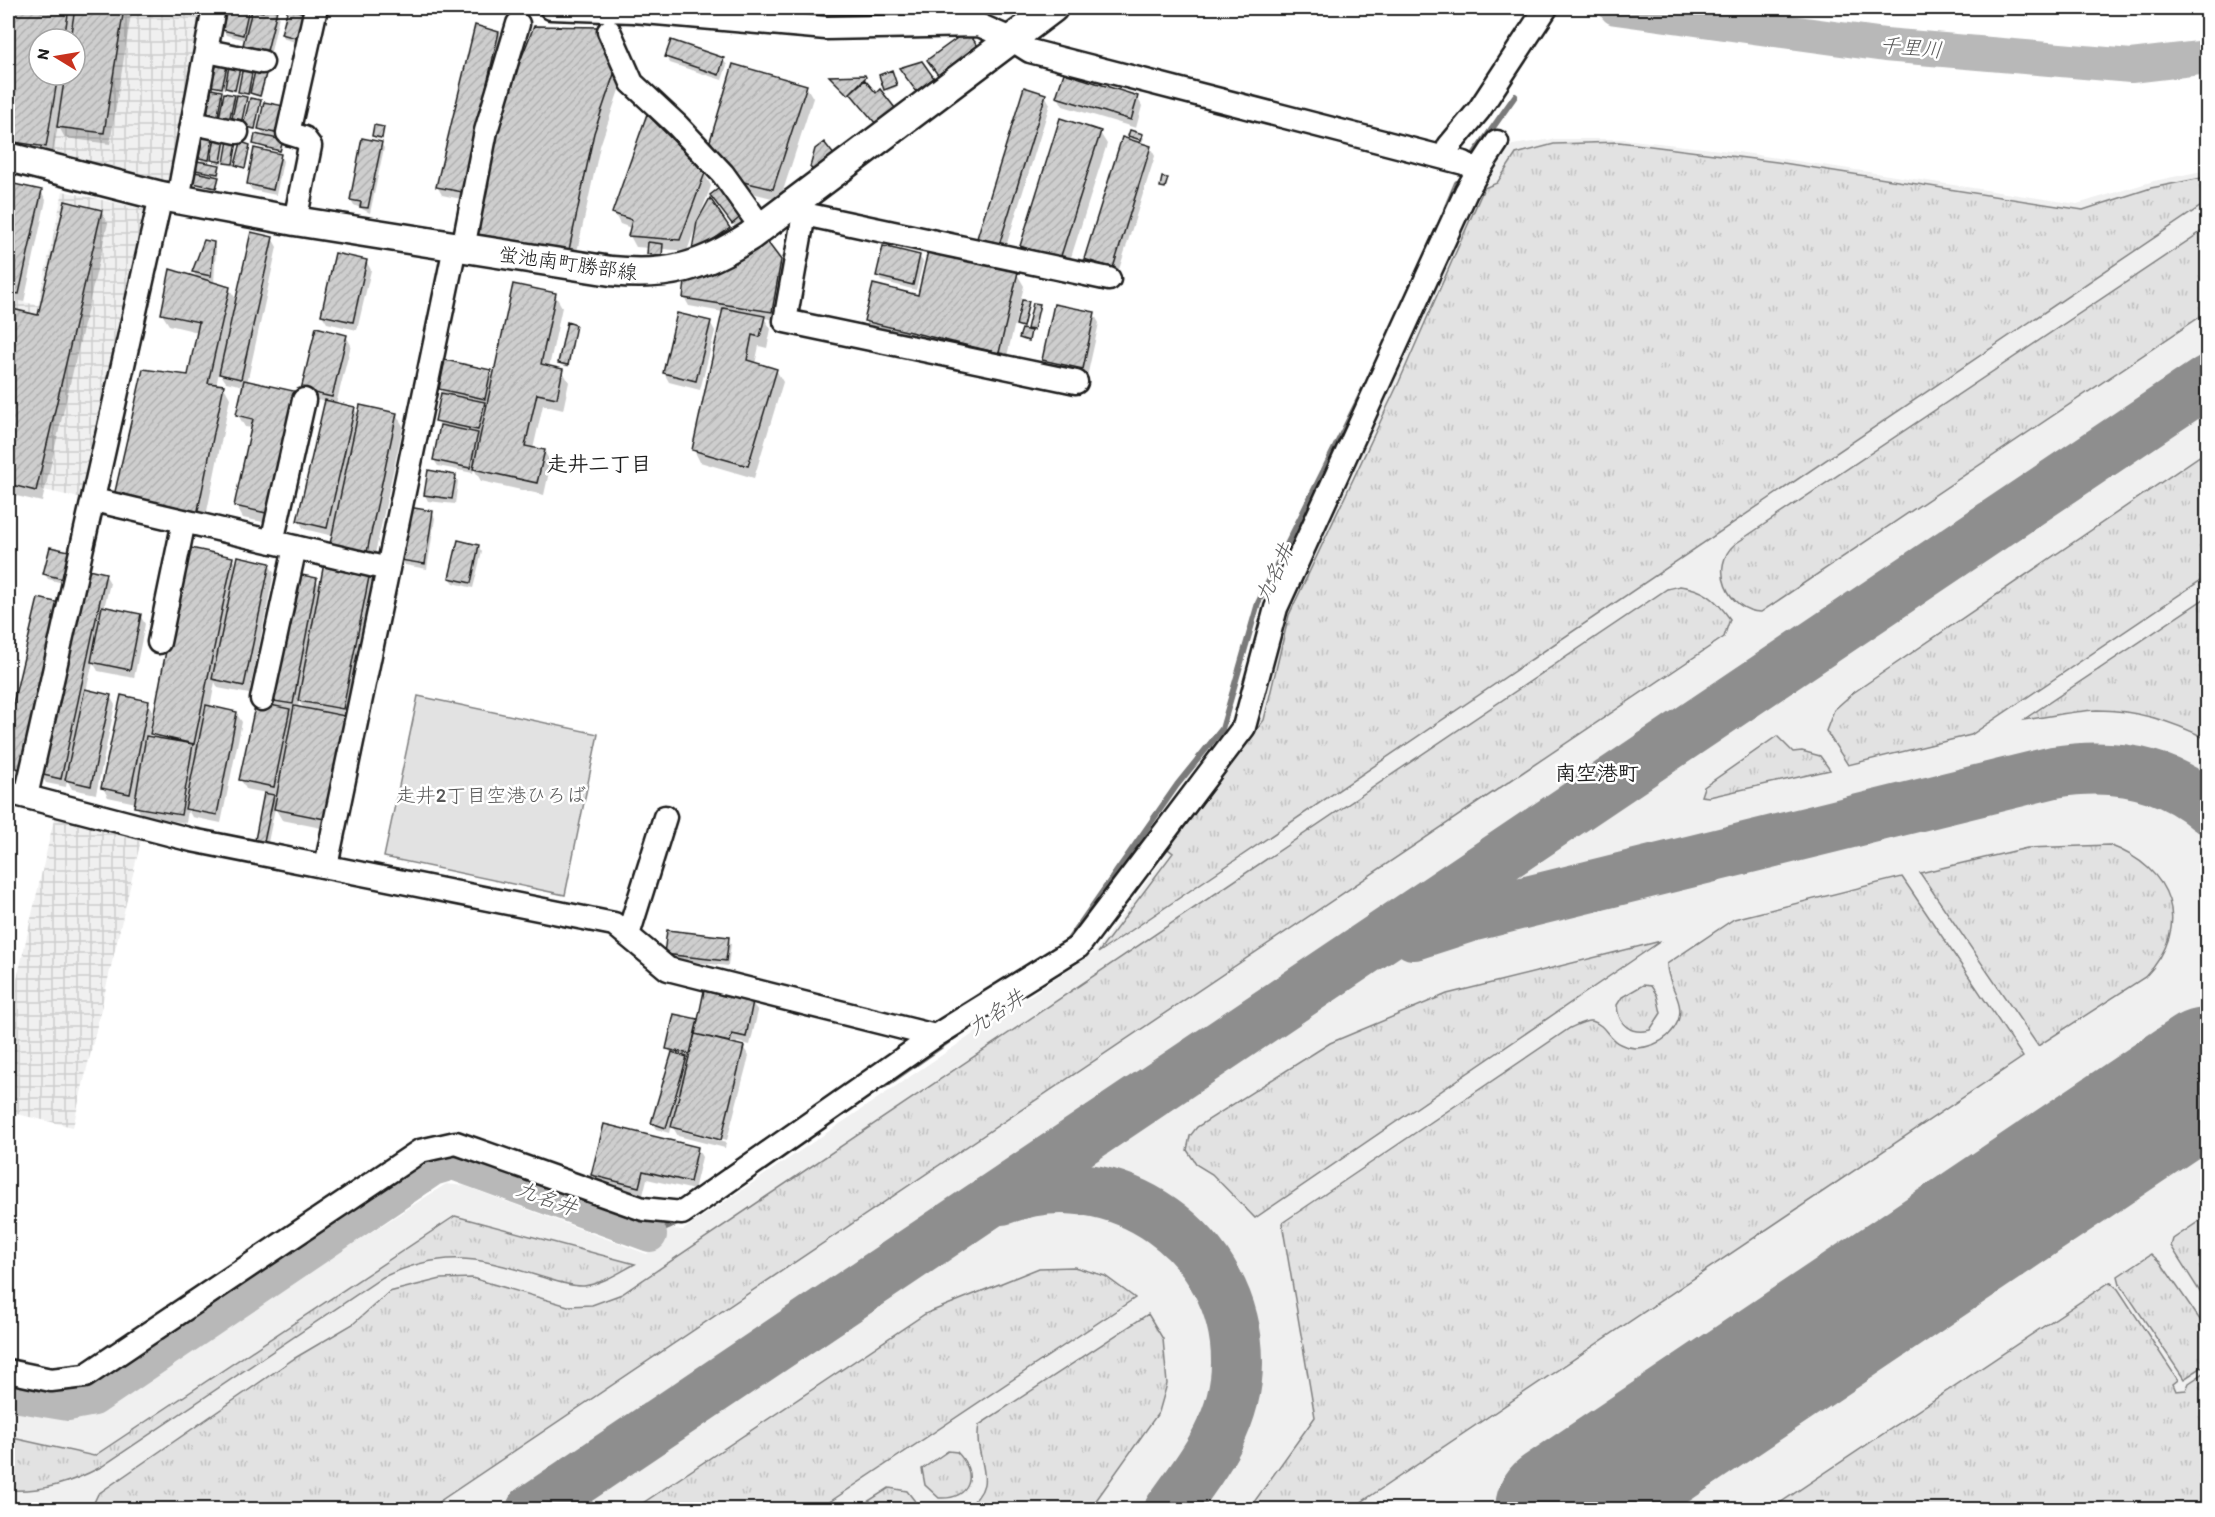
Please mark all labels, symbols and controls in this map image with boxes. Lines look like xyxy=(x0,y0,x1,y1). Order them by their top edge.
north arrow xyxy=(27,27,87,87)
water label: 千里川 xyxy=(1879,32,1943,62)
text: N xyxy=(32,47,53,61)
street label: 蛍池南町勝部線 xyxy=(497,241,639,285)
district label: 走井二丁目 xyxy=(547,451,652,476)
water label: 九名井 xyxy=(1249,538,1299,607)
district label: 南空港町 xyxy=(1555,760,1639,785)
park label: 走井2丁目空港ひろば xyxy=(396,783,586,807)
water label: 九名井 xyxy=(963,983,1030,1040)
water label: 九名井 xyxy=(513,1175,582,1221)

